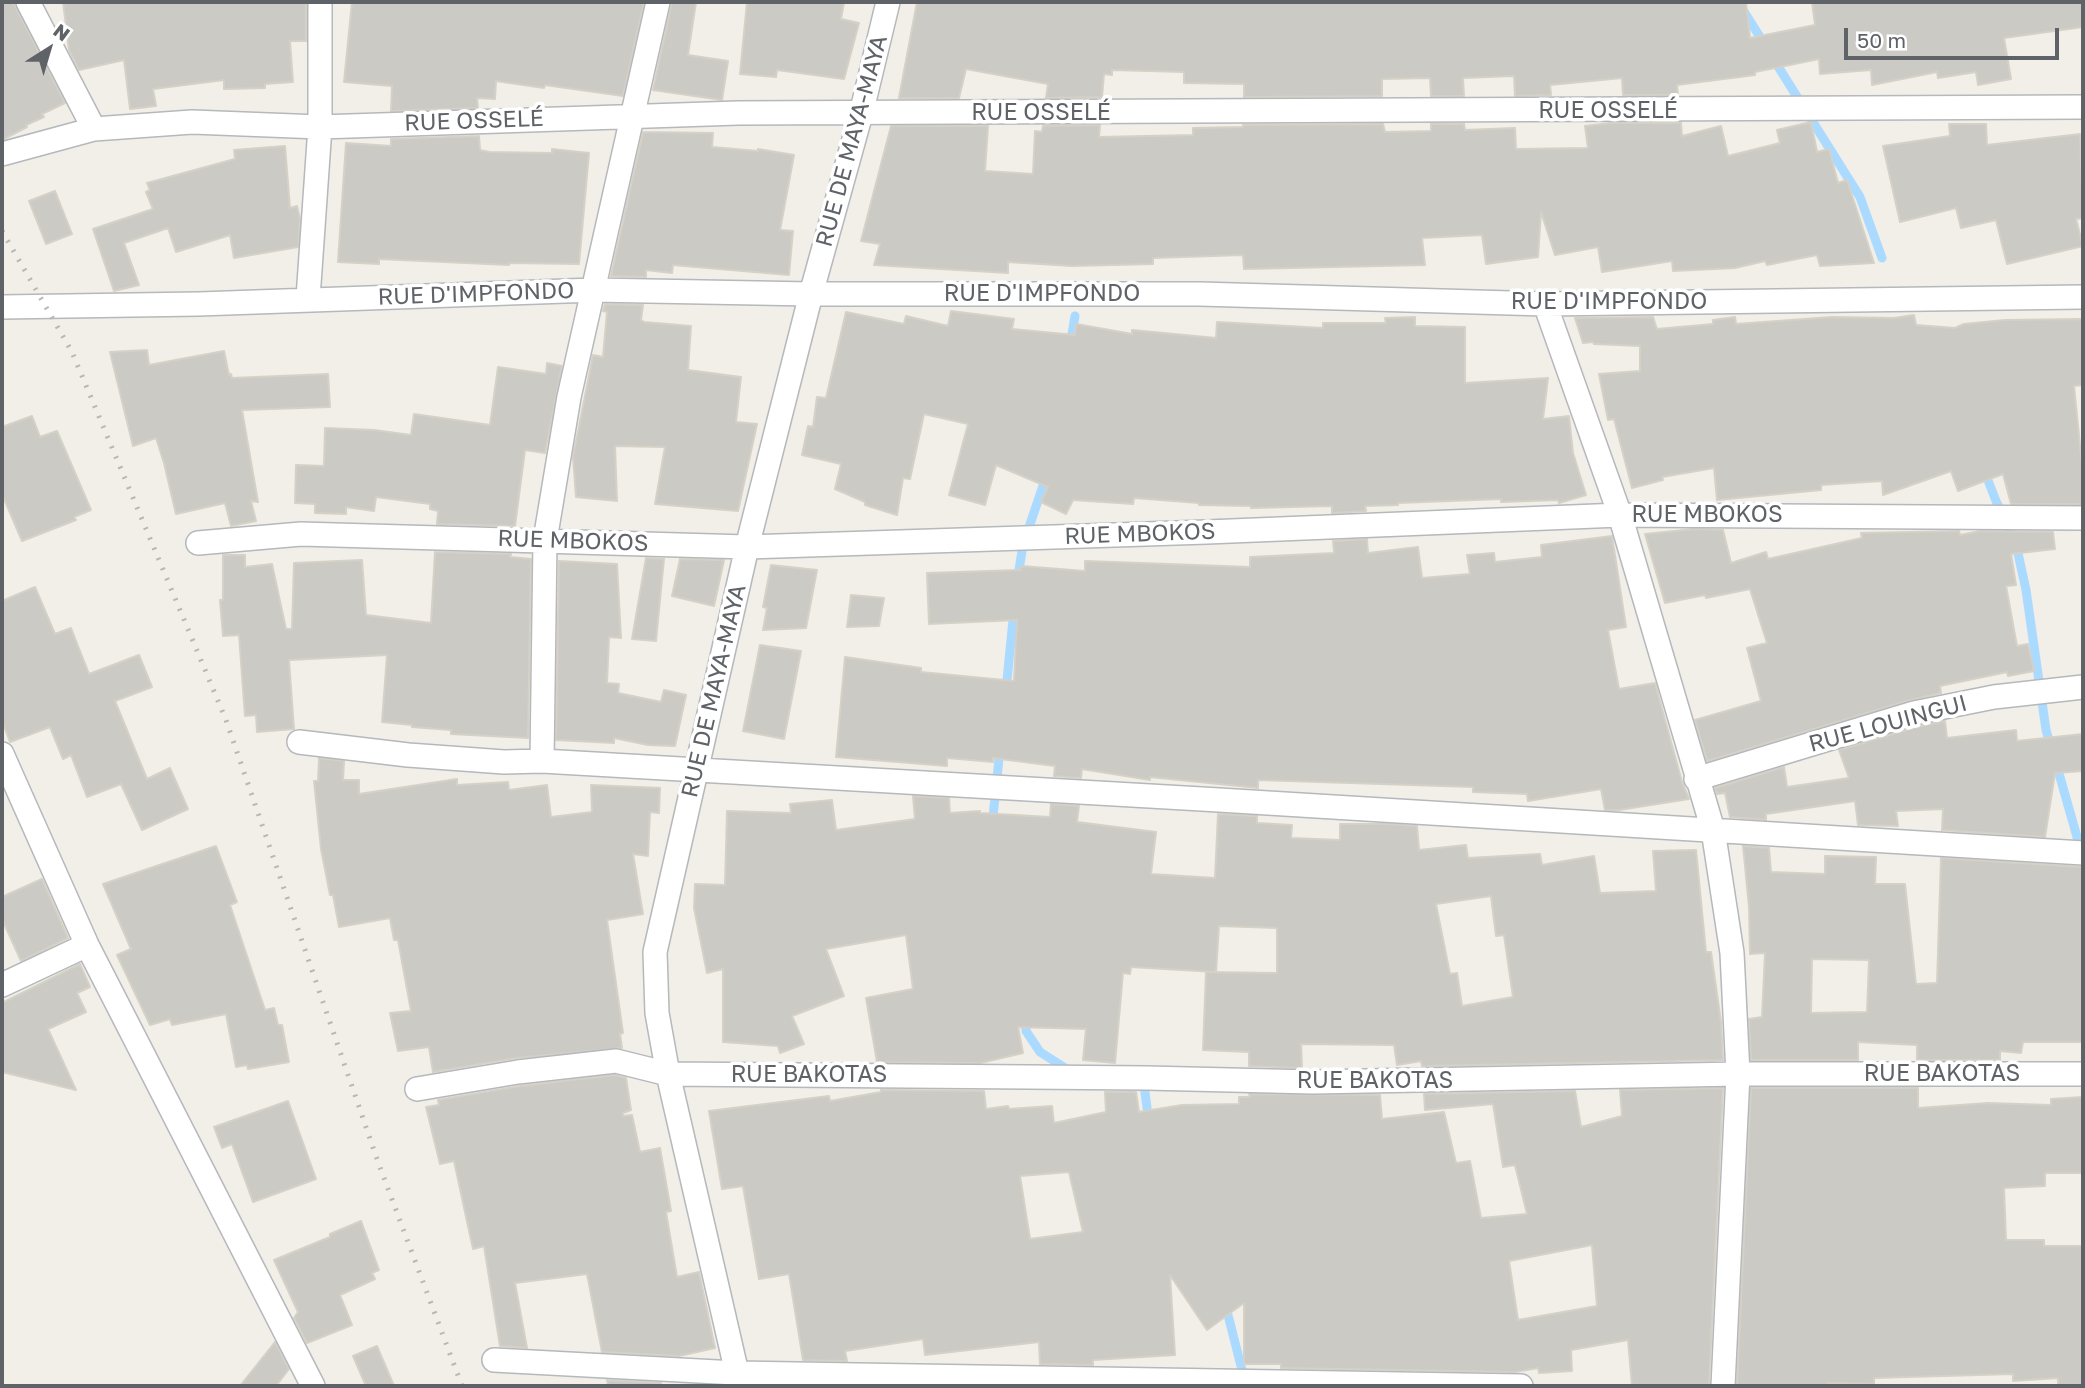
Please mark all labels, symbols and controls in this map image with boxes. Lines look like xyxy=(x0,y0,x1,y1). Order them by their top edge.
north arrow xyxy=(14,14,84,84)
scale bar xyxy=(1847,14,2062,58)
text: N xyxy=(49,18,75,45)
text: 50 m xyxy=(1857,27,1906,53)
street label: RUE DE MAYA-MAYA xyxy=(810,32,894,250)
street label: RUE OSSELÉ xyxy=(1538,97,1678,125)
street label: RUE OSSELÉ xyxy=(971,99,1111,127)
street label: RUE OSSELÉ xyxy=(404,105,544,137)
street label: RUE D'IMPFONDO xyxy=(377,277,575,311)
street label: RUE D'IMPFONDO xyxy=(944,280,1140,308)
street label: RUE D'IMPFONDO xyxy=(1511,288,1707,316)
street label: RUE MBOKOS xyxy=(1631,501,1783,529)
street label: RUE MBOKOS xyxy=(1064,518,1216,550)
street label: RUE MBOKOS xyxy=(497,525,649,557)
street label: RUE DE MAYA-MAYA xyxy=(676,582,752,800)
street label: RUE LOUINGUI xyxy=(1806,690,1970,758)
street label: RUE BAKOTAS xyxy=(1864,1060,2020,1088)
street label: RUE BAKOTAS xyxy=(731,1061,887,1089)
street label: RUE BAKOTAS xyxy=(1297,1067,1453,1095)

